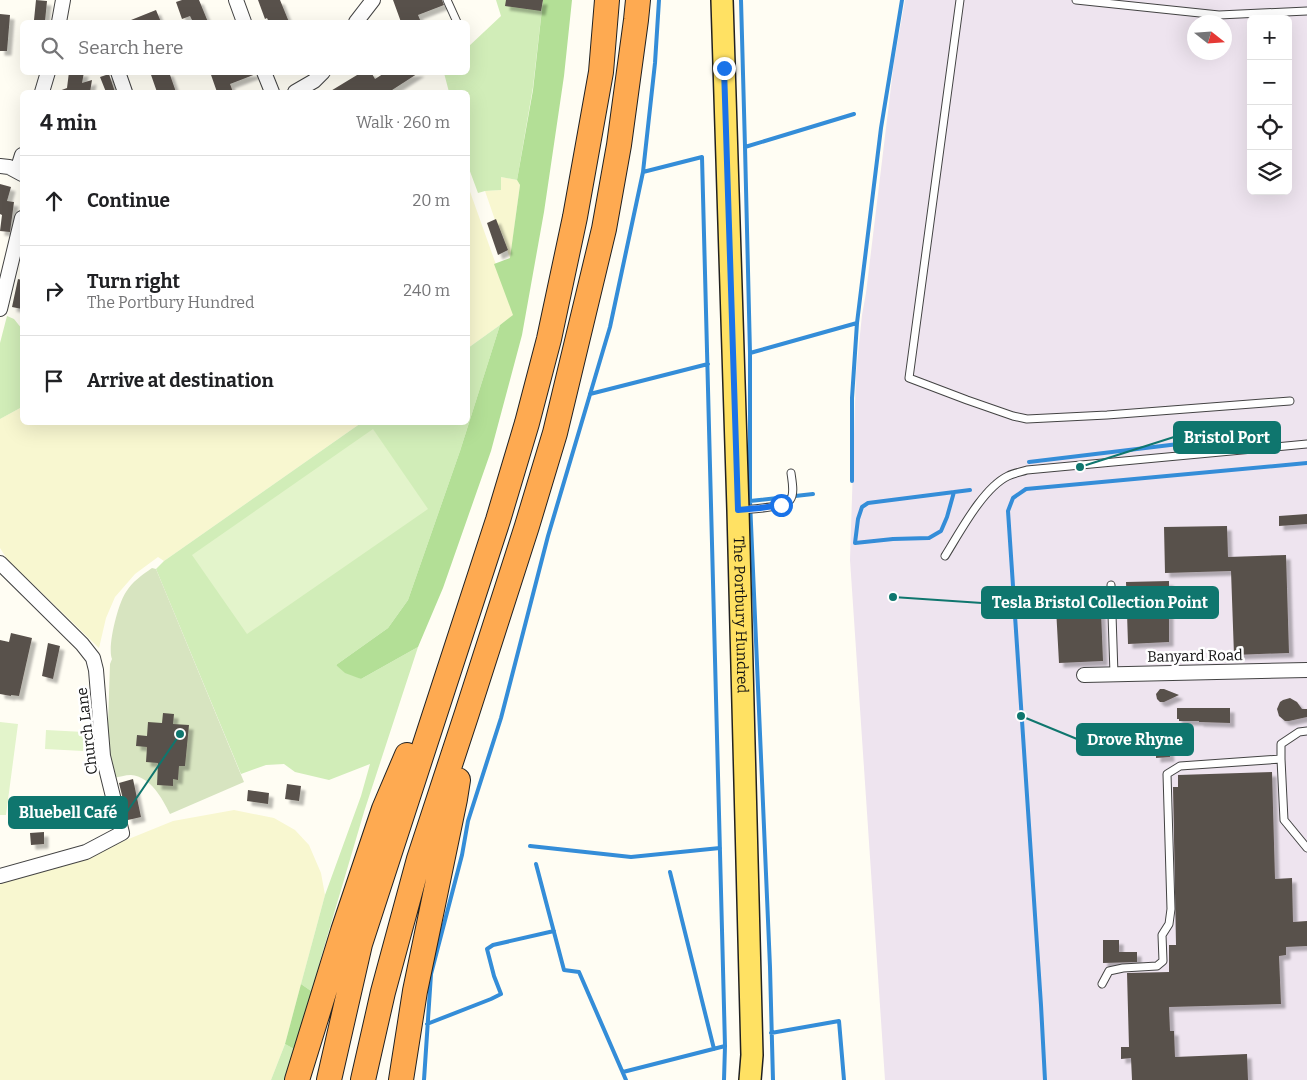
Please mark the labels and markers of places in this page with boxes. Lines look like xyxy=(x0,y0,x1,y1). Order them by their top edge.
callout: Bristol Port xyxy=(1174,422,1280,453)
callout: Tesla Bristol Collection Point xyxy=(982,587,1218,618)
callout: Drove Rhyne xyxy=(1077,724,1193,755)
callout: Bluebell Café xyxy=(9,797,127,828)

